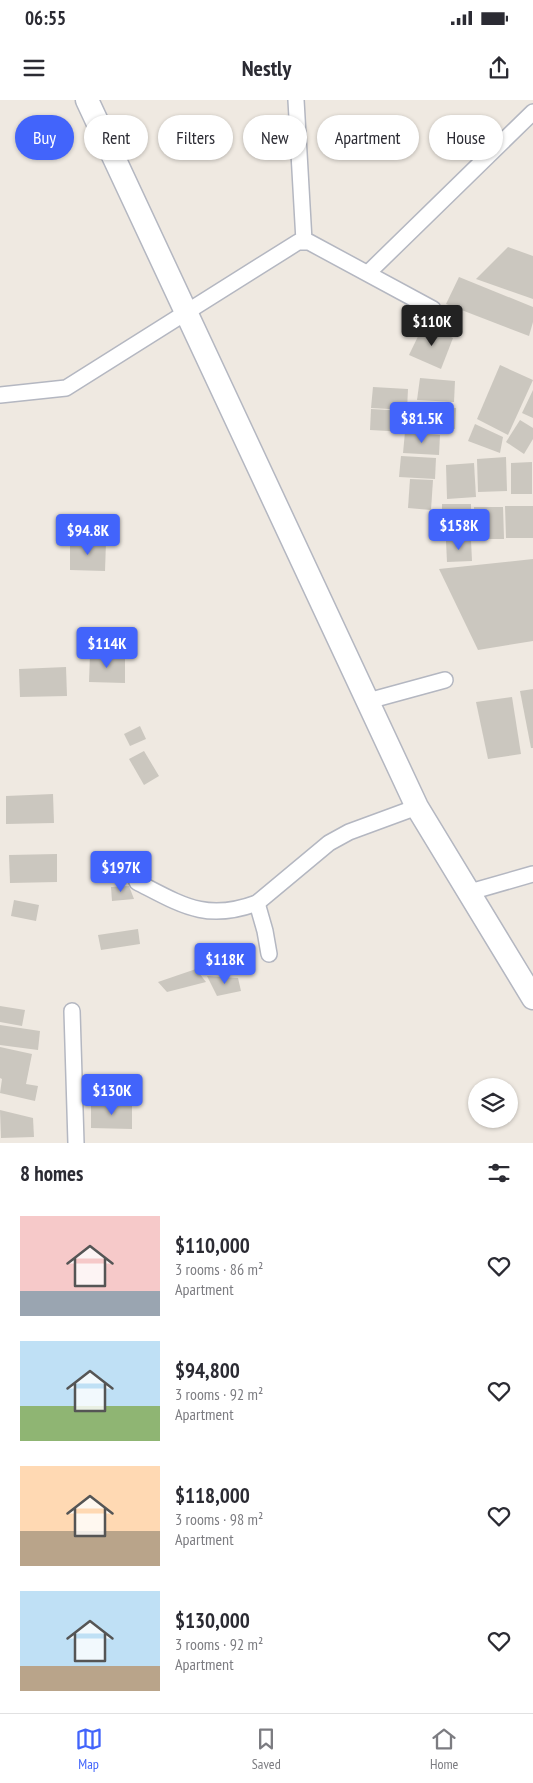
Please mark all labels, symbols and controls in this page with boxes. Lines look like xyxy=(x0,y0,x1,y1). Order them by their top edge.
text: 06:55 xyxy=(25,6,66,30)
icon: menu xyxy=(20,54,48,82)
text: Nestly xyxy=(242,54,291,82)
icon: share xyxy=(485,54,513,82)
chip: Buy xyxy=(15,115,74,160)
chip: Rent xyxy=(84,115,148,160)
chip: Filters xyxy=(158,115,233,160)
chip: New xyxy=(243,115,307,160)
chip: Apartment xyxy=(317,115,419,160)
chip: House xyxy=(429,115,503,160)
pin: $110K xyxy=(397,304,467,347)
text: $110K xyxy=(413,311,451,331)
pin: $81.5K xyxy=(381,402,463,444)
text: $81.5K xyxy=(401,408,443,428)
pin: $158K xyxy=(424,508,494,551)
pin: $94.8K xyxy=(47,514,129,556)
text: $158K xyxy=(440,515,478,535)
text: $94.8K xyxy=(67,520,109,540)
pin: $114K xyxy=(72,626,142,669)
text: $114K xyxy=(88,633,126,653)
pin: $197K xyxy=(86,850,156,893)
text: $197K xyxy=(102,857,140,877)
pin: $118K xyxy=(190,942,260,985)
text: $118K xyxy=(206,949,244,969)
pin: $130K xyxy=(77,1074,147,1116)
map controls xyxy=(468,1078,518,1128)
button: layers xyxy=(468,1078,518,1128)
text: $130K xyxy=(93,1080,131,1100)
icon: filters xyxy=(485,1159,513,1187)
text: 8 homes xyxy=(20,1160,83,1187)
text: $110,000 xyxy=(175,1232,250,1259)
icon: home xyxy=(60,1236,120,1296)
icon: heart xyxy=(485,1252,513,1280)
text: 3 rooms · 86 m² xyxy=(175,1259,263,1279)
text: Apartment xyxy=(175,1279,234,1299)
text: $94,800 xyxy=(175,1357,240,1384)
icon: home xyxy=(60,1361,120,1421)
icon: heart xyxy=(485,1377,513,1405)
text: 3 rooms · 92 m² xyxy=(175,1384,263,1404)
text: Apartment xyxy=(175,1404,234,1424)
text: $118,000 xyxy=(175,1482,250,1509)
icon: home xyxy=(60,1486,120,1546)
icon: heart xyxy=(485,1502,513,1530)
text: 3 rooms · 98 m² xyxy=(175,1509,263,1529)
text: Apartment xyxy=(175,1529,234,1549)
text: $130,000 xyxy=(175,1607,250,1634)
icon: home xyxy=(60,1611,120,1671)
icon: heart xyxy=(485,1627,513,1655)
text: 3 rooms · 92 m² xyxy=(175,1634,263,1654)
text: Apartment xyxy=(175,1654,234,1674)
tab: Map xyxy=(75,1725,103,1773)
tab: Saved xyxy=(252,1725,281,1773)
tab: Home xyxy=(430,1725,458,1773)

